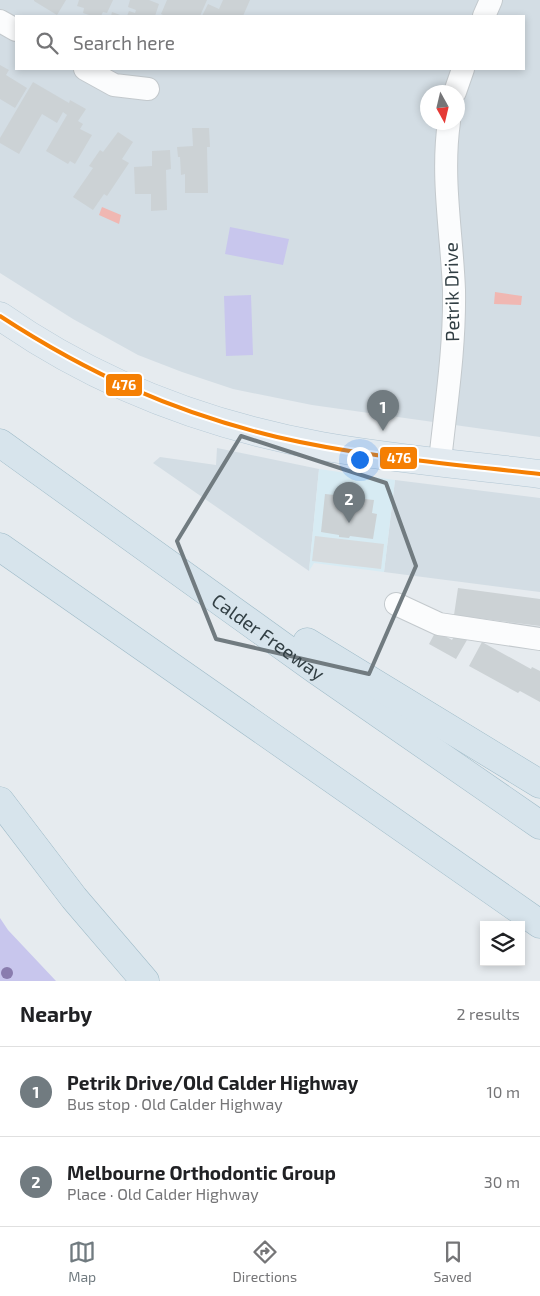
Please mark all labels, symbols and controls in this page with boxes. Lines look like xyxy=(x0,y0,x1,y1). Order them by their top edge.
search box xyxy=(15,15,525,70)
icon: search xyxy=(33,29,61,57)
text: Search here xyxy=(73,31,175,54)
north arrow xyxy=(420,85,465,130)
street label: Petrik Drive xyxy=(439,242,463,342)
line badge: 476 xyxy=(105,373,143,397)
text: 476 xyxy=(112,376,136,393)
pin: 1 xyxy=(367,390,399,431)
line badge: 476 xyxy=(379,446,418,470)
your location xyxy=(347,447,373,473)
text: 476 xyxy=(387,449,411,466)
pin: 2 xyxy=(333,482,365,523)
street label: Calder Freeway xyxy=(208,588,330,684)
map controls xyxy=(480,921,525,966)
button: layers xyxy=(480,921,525,966)
text: Nearby xyxy=(20,1001,92,1026)
text: 2 results xyxy=(457,1004,520,1023)
text: Petrik Drive/Old Calder Highway xyxy=(67,1071,358,1094)
text: 1 xyxy=(33,1082,39,1101)
text: 10 m xyxy=(486,1082,520,1101)
text: Bus stop · Old Calder Highway xyxy=(67,1094,283,1113)
text: Melbourne Orthodontic Group xyxy=(67,1161,336,1184)
text: 2 xyxy=(31,1172,41,1191)
text: 30 m xyxy=(484,1172,520,1191)
text: Place · Old Calder Highway xyxy=(67,1184,259,1203)
tab: Map xyxy=(68,1238,96,1285)
tab: Directions xyxy=(233,1238,297,1285)
tab: Saved xyxy=(433,1238,472,1285)

